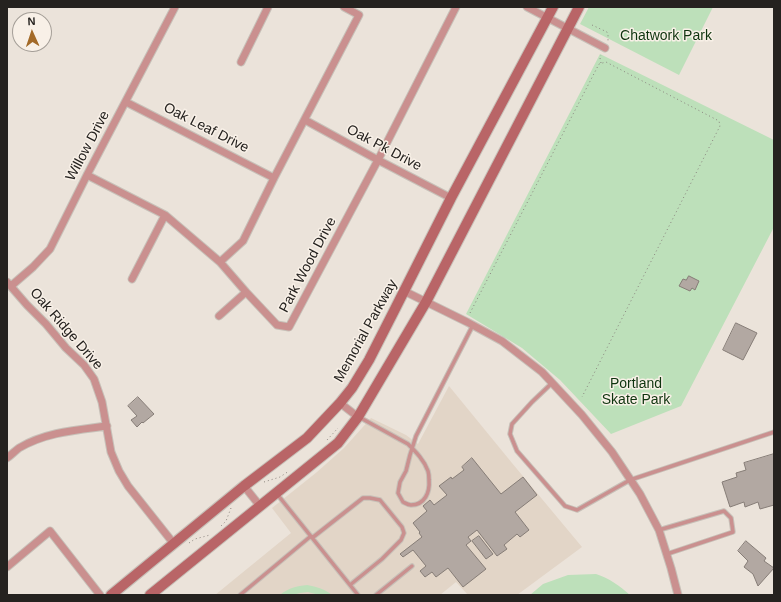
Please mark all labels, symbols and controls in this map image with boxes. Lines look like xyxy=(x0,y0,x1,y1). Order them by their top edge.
north arrow xyxy=(12,12,52,52)
text: N xyxy=(27,15,36,27)
park label: Chatwork Park xyxy=(620,28,712,44)
street label: Oak Leaf Drive xyxy=(161,99,251,157)
street label: Willow Drive xyxy=(63,108,113,184)
street label: Oak Pk Drive xyxy=(344,121,424,175)
street label: Park Wood Drive xyxy=(276,214,340,316)
street label: Memorial Parkway xyxy=(331,277,401,385)
street label: Oak Ridge Drive xyxy=(26,285,106,373)
park label: Portland Skate Park xyxy=(602,376,670,408)

